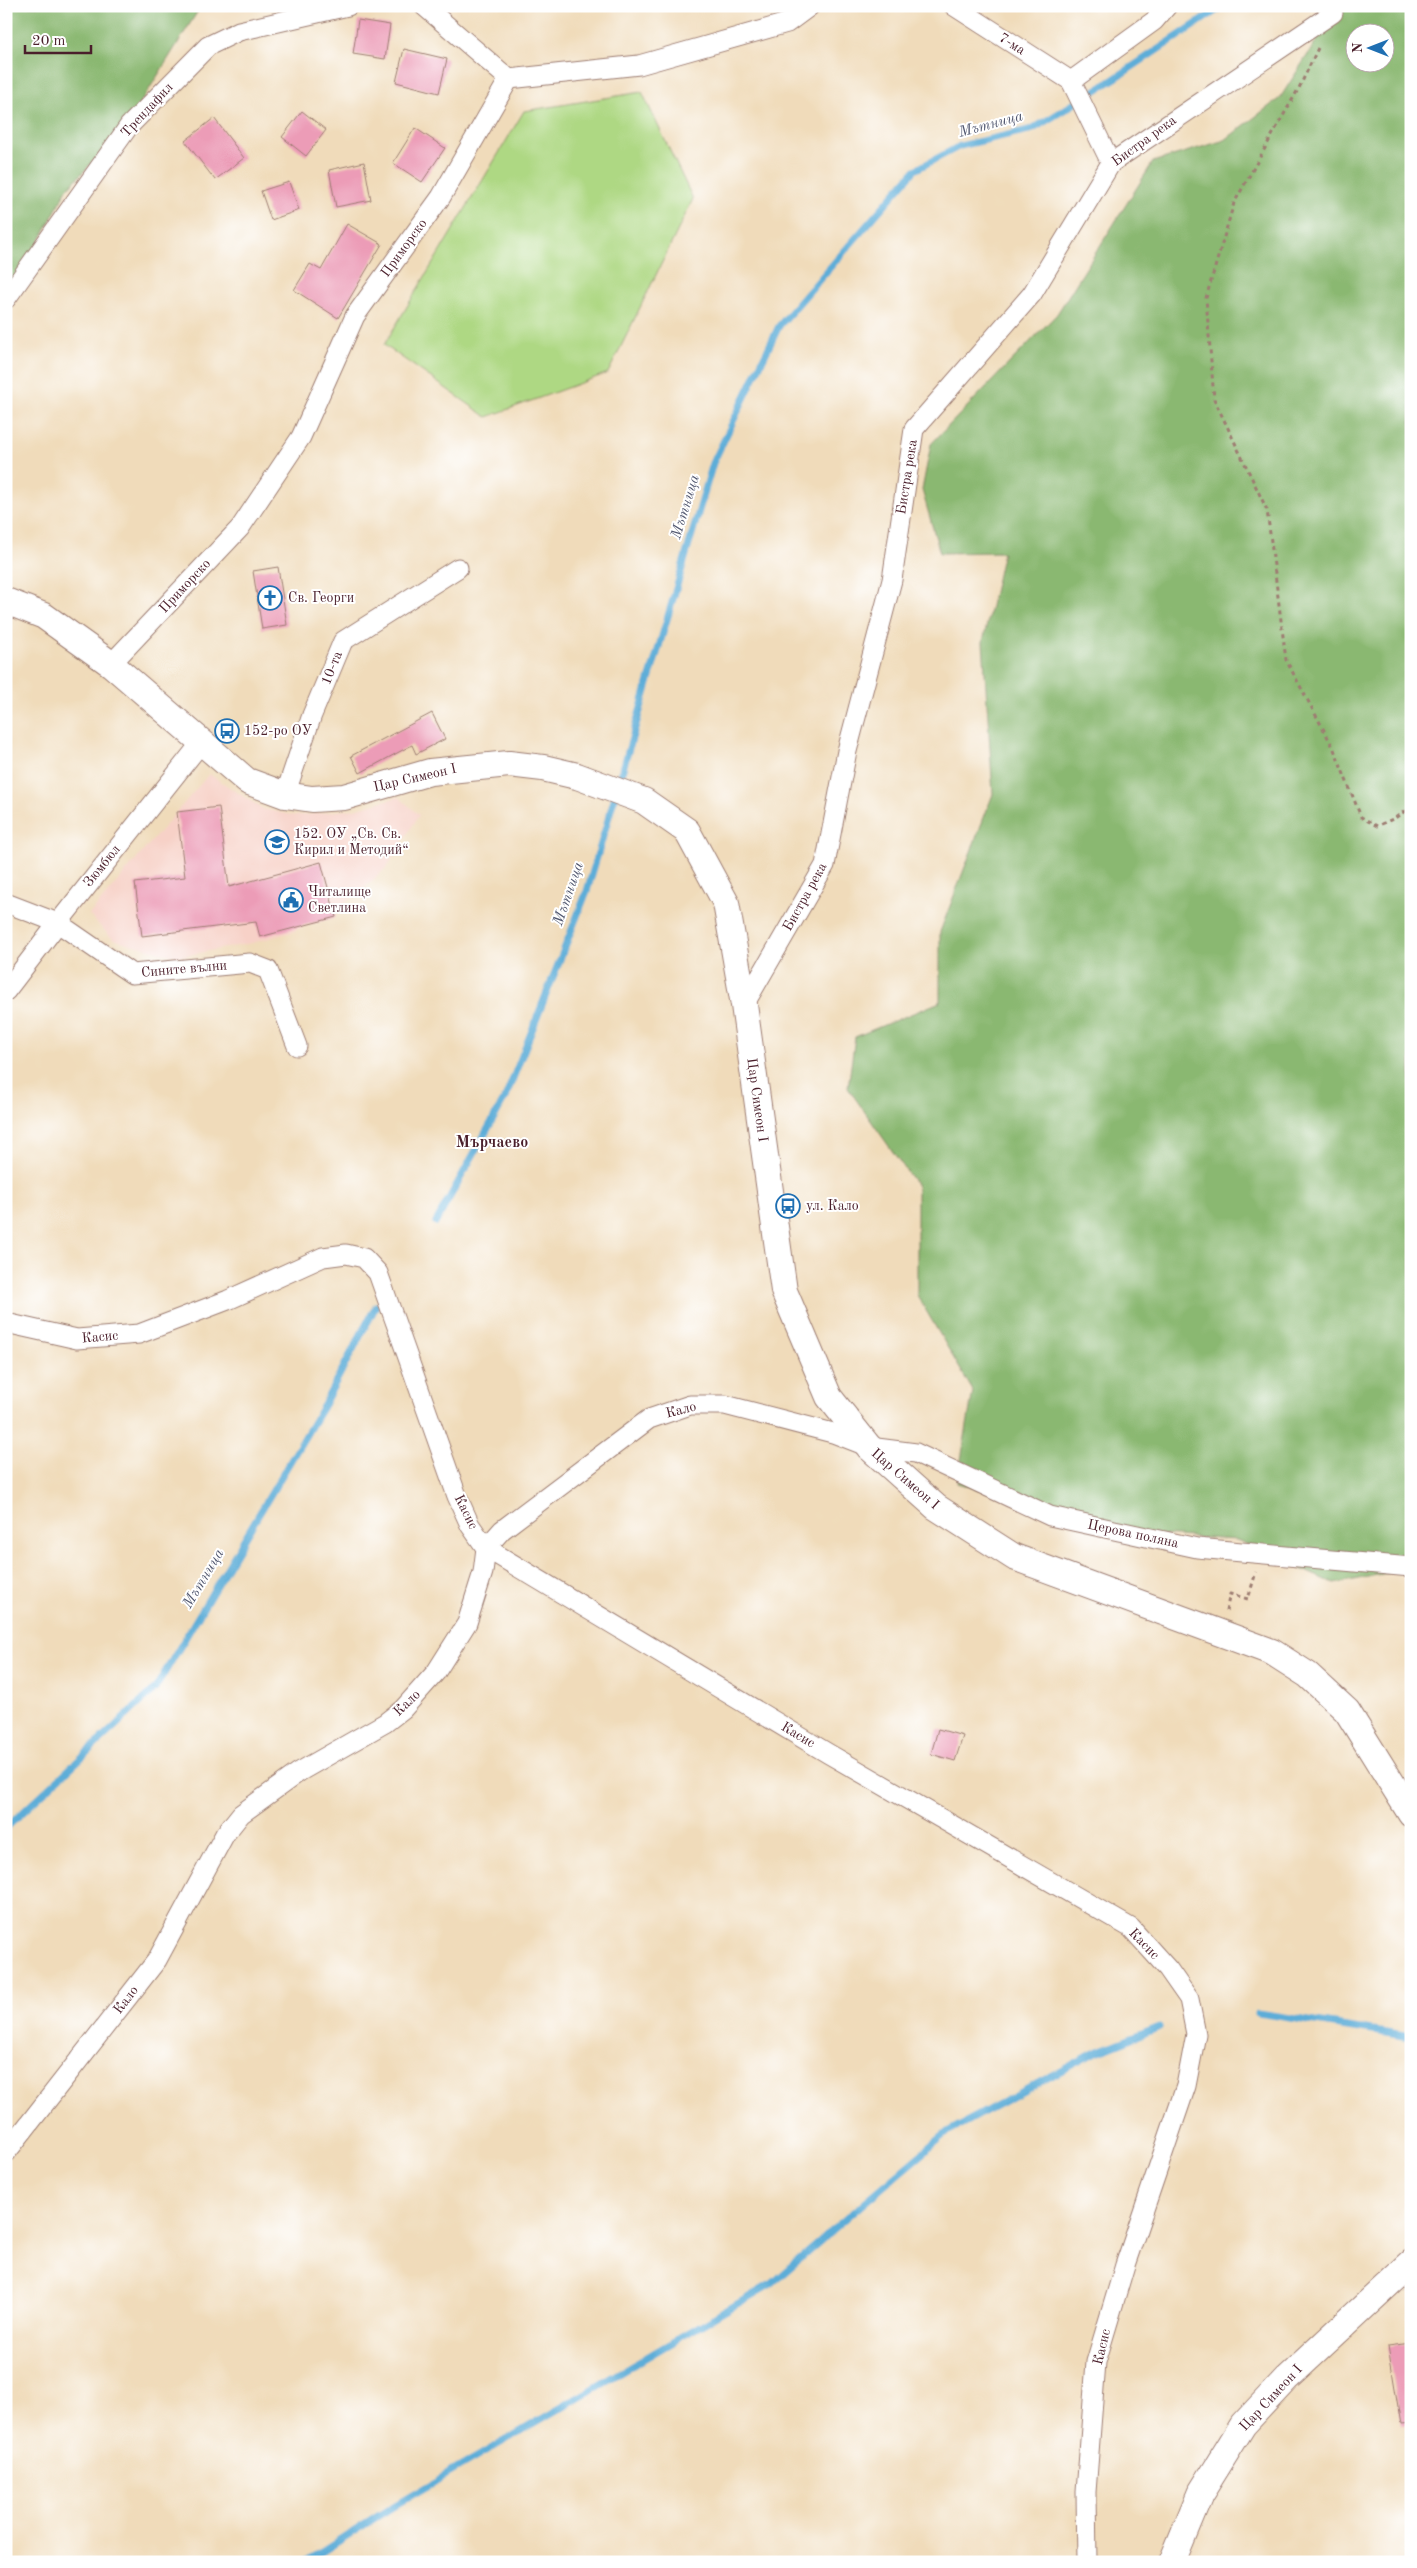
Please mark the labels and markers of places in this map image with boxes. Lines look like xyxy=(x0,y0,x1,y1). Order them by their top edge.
church icon: Св. Георги xyxy=(257,585,283,611)
place label: Св. Георги xyxy=(288,591,354,605)
bus stop icon: 152-ро ОУ xyxy=(214,718,240,744)
place label: 152-ро ОУ xyxy=(244,724,312,738)
place label: 152. ОУ „Св. Св. Кирил и Методий“ xyxy=(294,827,409,857)
school or university icon: 152. ОУ „Св. Св. Кирил и Методий“ xyxy=(264,829,290,855)
place label: Читалище Светлина xyxy=(308,885,371,915)
public building icon: Читалище Светлина xyxy=(278,887,304,913)
bus stop icon: ул. Кало xyxy=(775,1193,801,1219)
place label: ул. Кало xyxy=(806,1199,859,1213)

